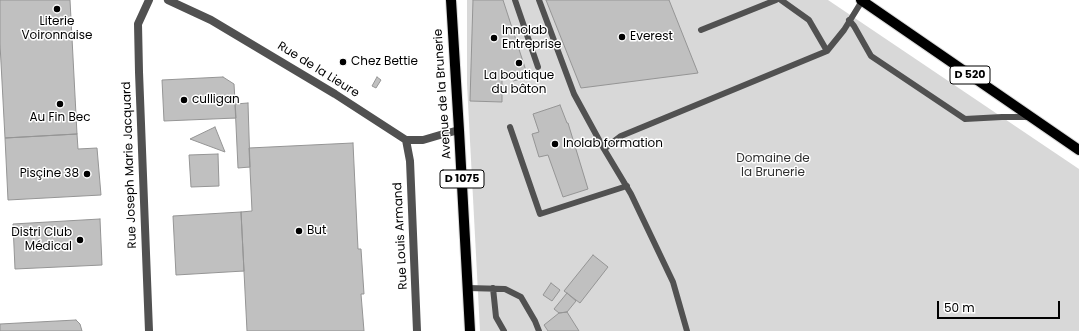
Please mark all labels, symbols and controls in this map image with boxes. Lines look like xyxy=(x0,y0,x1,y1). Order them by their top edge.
marker: Literie Voironnaise xyxy=(52,4,62,14)
place label: Literie Voironnaise xyxy=(21,15,93,43)
place label: Innolab Entreprise xyxy=(502,24,561,52)
street label: Avenue de la Brunerie xyxy=(431,28,455,160)
place label: Everest xyxy=(630,30,673,44)
marker: Everest xyxy=(617,32,627,42)
marker: Innolab Entreprise xyxy=(489,33,499,43)
street label: Rue de la Lieure xyxy=(274,39,362,101)
place label: Chez Bettie xyxy=(351,55,418,69)
marker: Chez Bettie xyxy=(338,57,348,67)
marker: La boutique du bâton xyxy=(514,58,524,68)
road number: D 520 xyxy=(950,66,990,84)
place label: La boutique du bâton xyxy=(484,69,554,97)
street label: Rue Joseph Marie Jacquard xyxy=(120,81,140,249)
place label: culligan xyxy=(192,93,240,107)
marker: culligan xyxy=(179,95,189,105)
marker: Au Fin Bec xyxy=(55,99,65,109)
place label: Au Fin Bec xyxy=(30,111,90,125)
place label: Inolab formation xyxy=(563,137,663,151)
marker: Inolab formation xyxy=(550,139,560,149)
park label: Domaine de la Brunerie xyxy=(736,152,810,180)
place label: Pisçine 38 xyxy=(20,167,79,181)
marker: Pisçine 38 xyxy=(82,169,92,179)
road number: D 1075 xyxy=(440,170,484,188)
street label: Rue Louis Armand xyxy=(391,182,411,290)
place label: But xyxy=(307,224,326,238)
place label: Distri Club Médical xyxy=(11,226,72,254)
marker: But xyxy=(294,226,304,236)
marker: Distri Club Médical xyxy=(75,235,85,245)
scale bar xyxy=(939,293,1062,319)
text: 50 m xyxy=(944,299,975,316)

